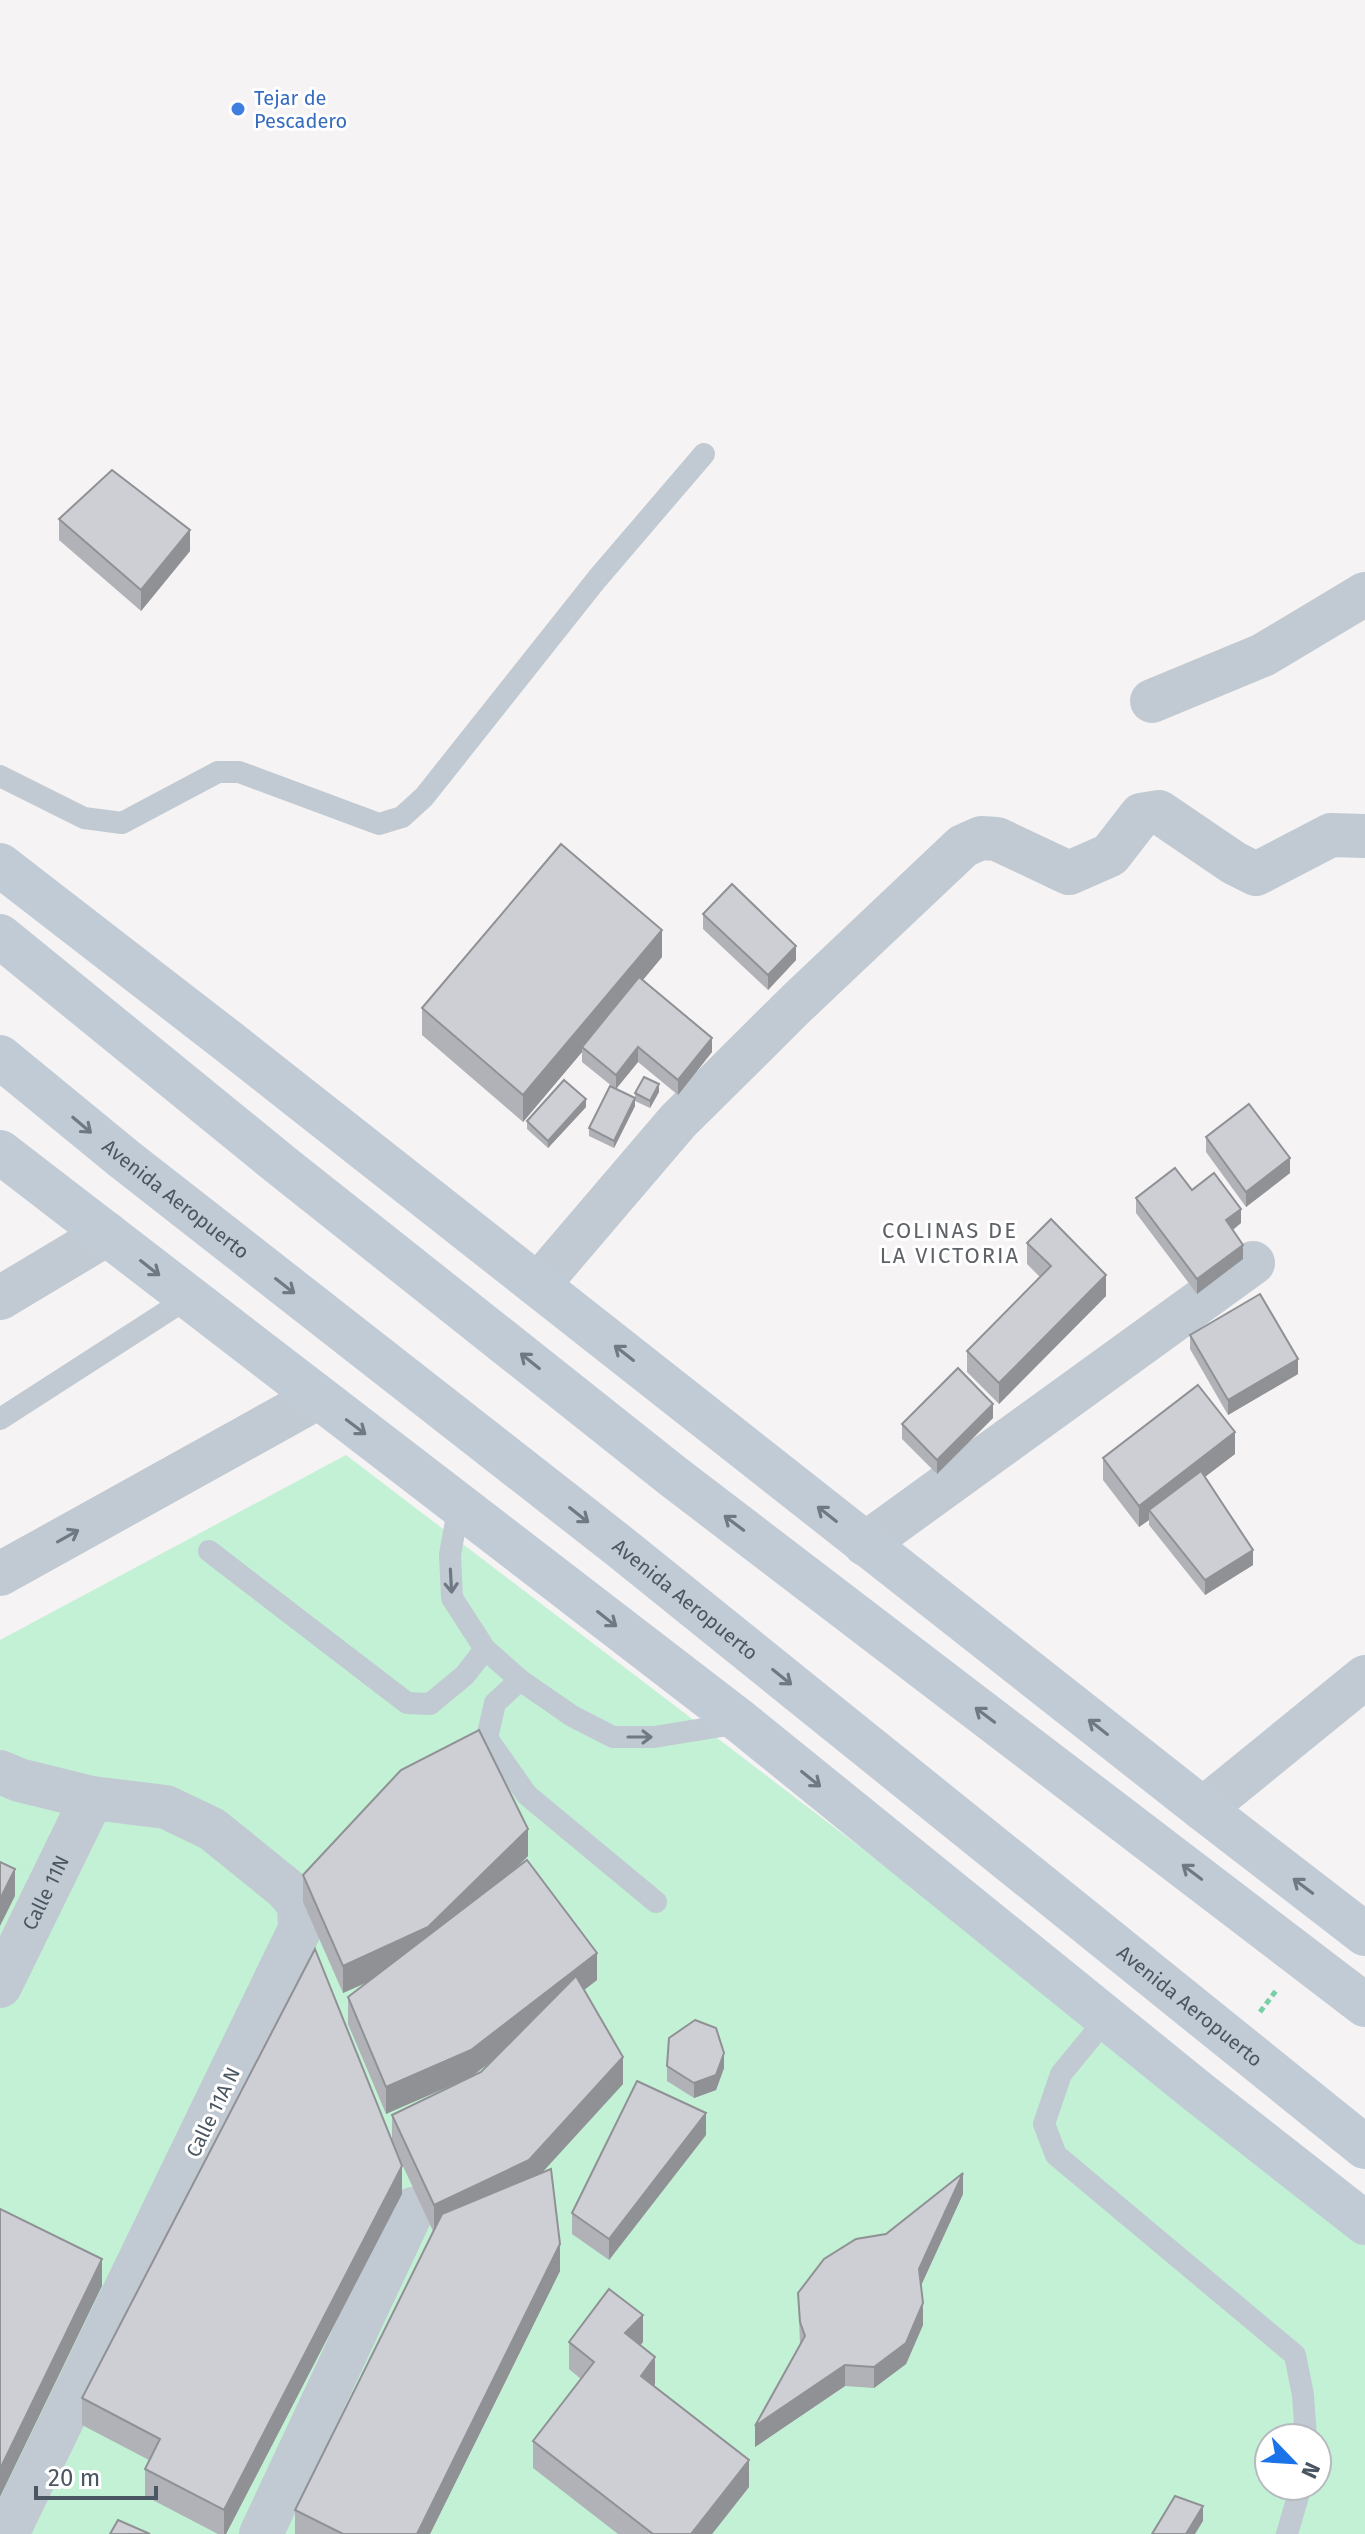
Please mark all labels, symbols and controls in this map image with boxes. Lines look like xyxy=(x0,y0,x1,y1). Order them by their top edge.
place label: Tejar de Pescadero xyxy=(254,86,347,133)
marker: Tejar de Pescadero xyxy=(229,100,247,118)
one-way arrow xyxy=(71,1115,92,1133)
street label: Avenida Aeropuerto xyxy=(98,1134,254,1264)
district label: COLINAS DE LA VICTORIA xyxy=(880,1217,1020,1269)
one-way arrow xyxy=(139,1259,160,1277)
one-way arrow xyxy=(274,1278,295,1295)
one-way arrow xyxy=(614,1344,635,1361)
one-way arrow xyxy=(520,1353,541,1370)
one-way arrow xyxy=(345,1419,366,1436)
one-way arrow xyxy=(817,1505,838,1523)
one-way arrow xyxy=(568,1506,589,1523)
one-way arrow xyxy=(724,1514,745,1531)
one-way arrow xyxy=(56,1528,79,1544)
street label: Avenida Aeropuerto xyxy=(608,1534,763,1665)
one-way arrow xyxy=(444,1567,459,1594)
one-way arrow xyxy=(596,1610,617,1627)
one-way arrow xyxy=(771,1668,792,1686)
one-way arrow xyxy=(975,1706,996,1723)
one-way arrow xyxy=(1088,1718,1109,1736)
one-way arrow xyxy=(626,1729,653,1745)
one-way arrow xyxy=(800,1771,821,1788)
street label: Calle 11N xyxy=(17,1851,74,1934)
one-way arrow xyxy=(1182,1864,1203,1881)
one-way arrow xyxy=(1293,1878,1314,1895)
street label: Avenida Aeropuerto xyxy=(1112,1940,1267,2072)
street label: Calle 11A N xyxy=(181,2063,245,2161)
north arrow xyxy=(1253,2422,1333,2502)
scale bar xyxy=(36,2450,156,2500)
text: N xyxy=(1295,2458,1326,2483)
text: 20 m xyxy=(48,2464,100,2492)

